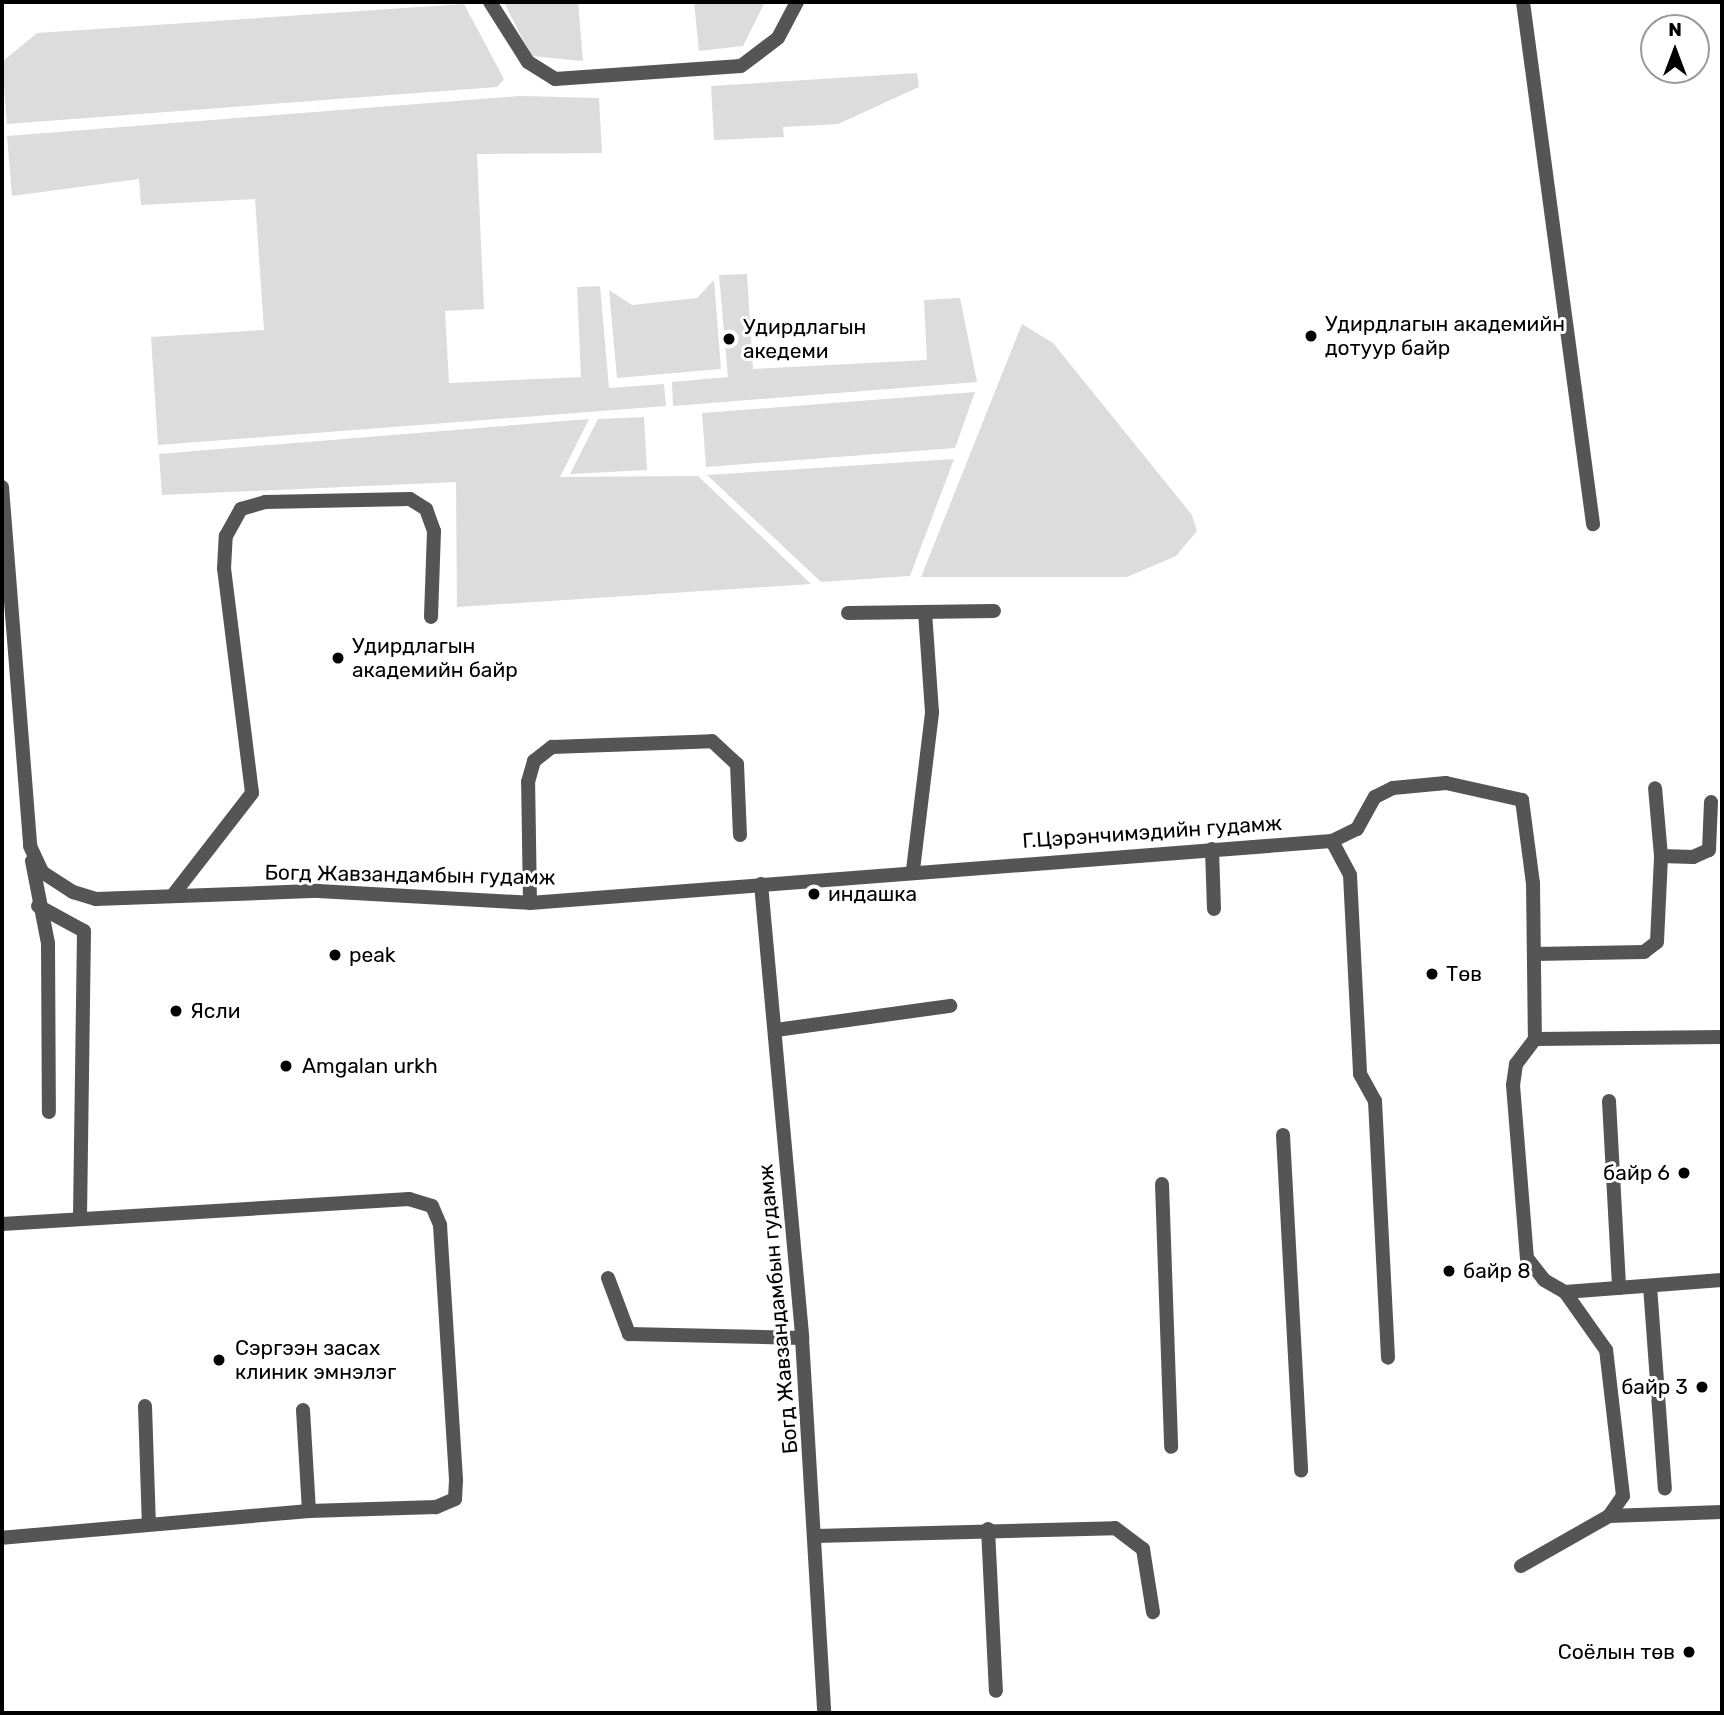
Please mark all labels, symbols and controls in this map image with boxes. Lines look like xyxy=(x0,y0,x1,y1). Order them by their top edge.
north arrow xyxy=(1640,14,1710,84)
text: N xyxy=(1668,18,1682,41)
place label: Удирдлагын академийн дотуур байр xyxy=(1325,311,1565,361)
place label: Удирдлагын акедеми xyxy=(743,314,866,364)
marker: Удирдлагын академийн дотуур байр xyxy=(1303,328,1319,344)
marker: Удирдлагын акедеми xyxy=(721,331,737,347)
place label: Удирдлагын академийн байр xyxy=(352,633,518,683)
marker: Удирдлагын академийн байр xyxy=(330,650,346,666)
street label: Г.Цэрэнчимэдийн гудамж xyxy=(1021,810,1283,854)
street label: Богд Жавзандамбын гудамж xyxy=(264,860,556,890)
place label: индашка xyxy=(828,881,917,907)
marker: индашка xyxy=(806,886,822,902)
place label: peak xyxy=(349,942,396,968)
marker: peak xyxy=(327,947,343,963)
place label: Төв xyxy=(1446,961,1482,987)
marker: Төв xyxy=(1424,966,1440,982)
place label: Ясли xyxy=(190,998,240,1024)
marker: Ясли xyxy=(168,1003,184,1019)
place label: Amgalan urkh xyxy=(302,1053,438,1079)
marker: Amgalan urkh xyxy=(276,1056,296,1076)
place label: байр 6 xyxy=(1603,1160,1670,1186)
street label: Богд Жавзандамбын гудамж xyxy=(753,1163,803,1455)
marker: байр 6 xyxy=(1676,1165,1692,1181)
place label: байр 8 xyxy=(1463,1258,1531,1284)
marker: байр 8 xyxy=(1441,1263,1457,1279)
place label: Сэргээн засах клиник эмнэлэг xyxy=(235,1335,396,1385)
marker: Сэргээн засах клиник эмнэлэг xyxy=(209,1350,229,1370)
place label: байр 3 xyxy=(1621,1374,1688,1400)
marker: байр 3 xyxy=(1694,1379,1710,1395)
place label: Соёлын төв xyxy=(1558,1639,1675,1665)
marker: Соёлын төв xyxy=(1681,1644,1697,1660)

